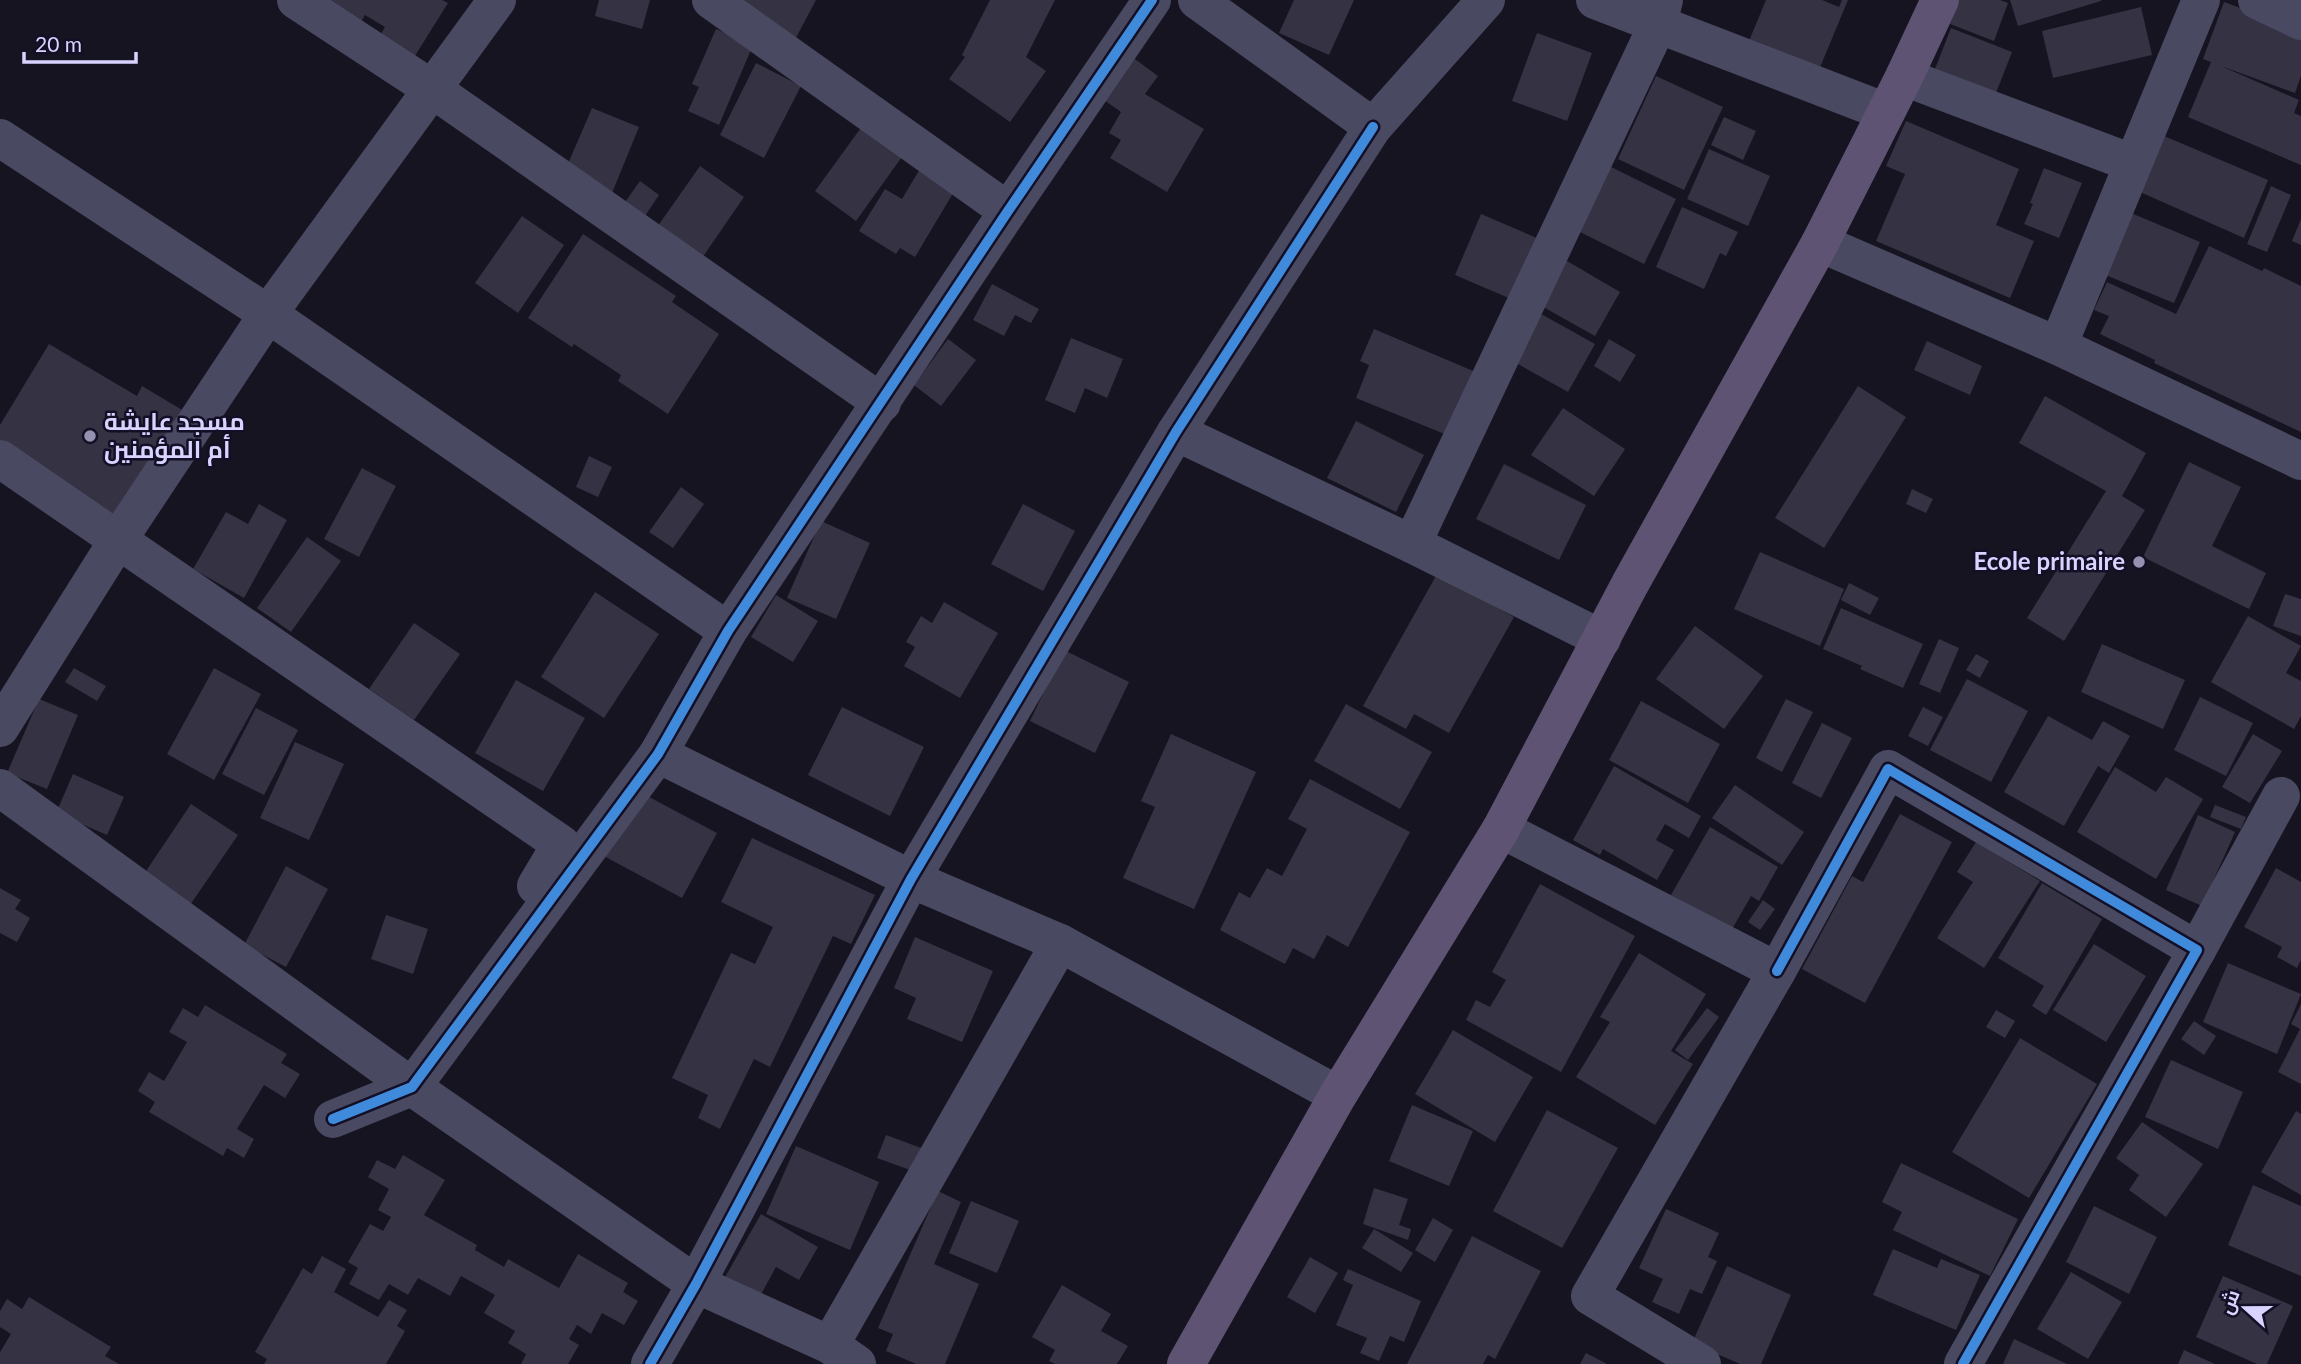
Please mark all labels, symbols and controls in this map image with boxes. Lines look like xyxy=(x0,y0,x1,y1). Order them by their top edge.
scale bar xyxy=(24,21,136,65)
text: 20 m xyxy=(35,31,82,56)
place label: مسجد عايشة أم المؤمنين xyxy=(104,406,245,466)
marker: مسجد عايشة أم المؤمنين xyxy=(82,428,98,444)
place label: Ecole primaire xyxy=(1973,546,2125,575)
marker: Ecole primaire xyxy=(2131,554,2147,570)
north arrow xyxy=(2210,1273,2280,1343)
text: ش xyxy=(2214,1286,2245,1318)

